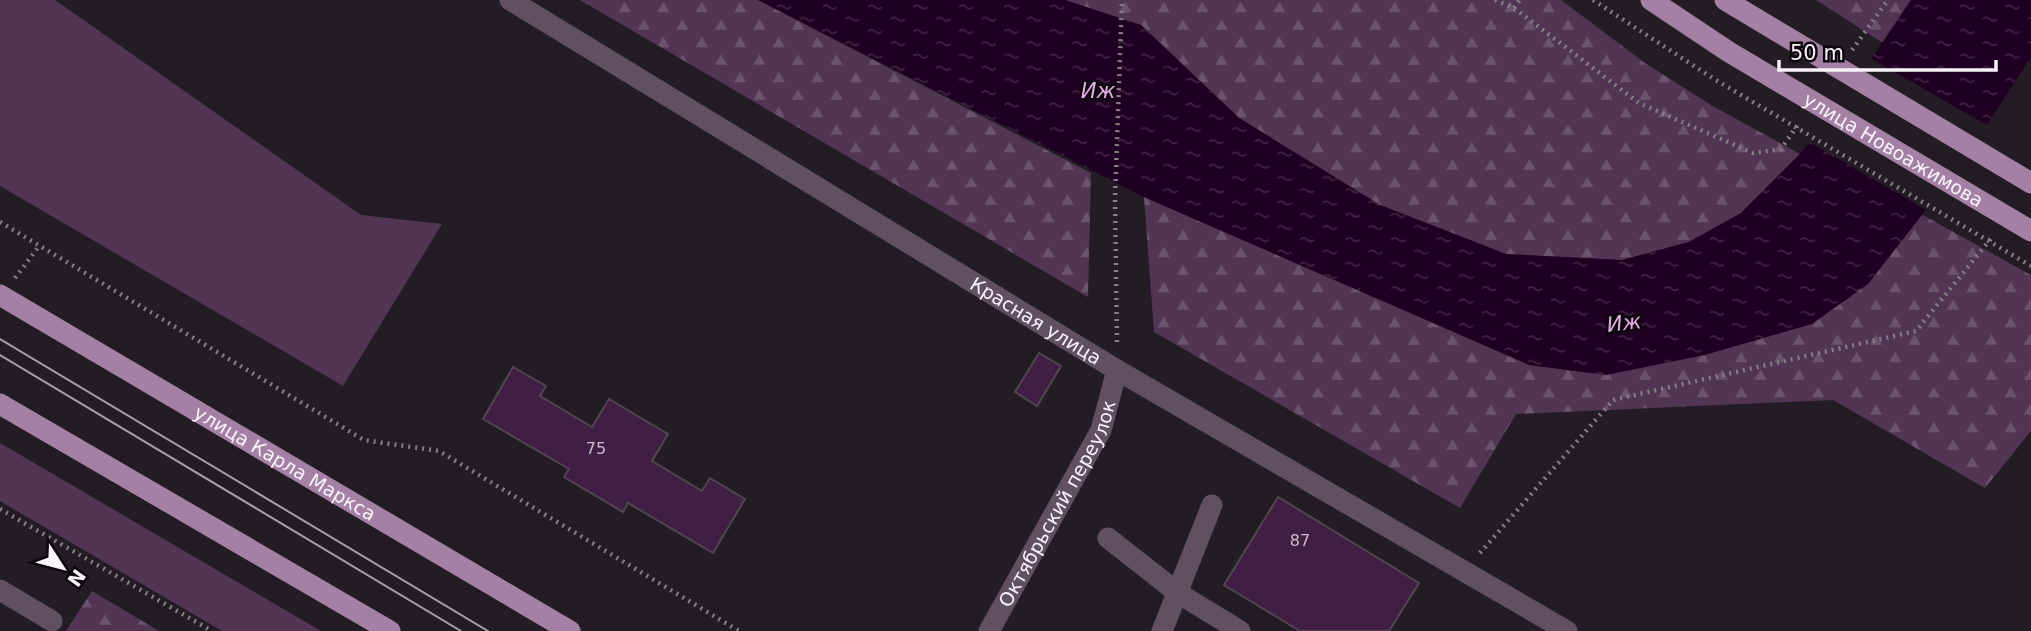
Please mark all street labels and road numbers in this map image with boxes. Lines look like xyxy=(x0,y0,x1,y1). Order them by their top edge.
street label: улица Новоажимова xyxy=(1800,88,1987,211)
street label: Красная улица xyxy=(966,272,1106,369)
street label: Октябрьский переулок xyxy=(994,398,1119,611)
street label: улица Карла Маркса xyxy=(190,401,380,525)

